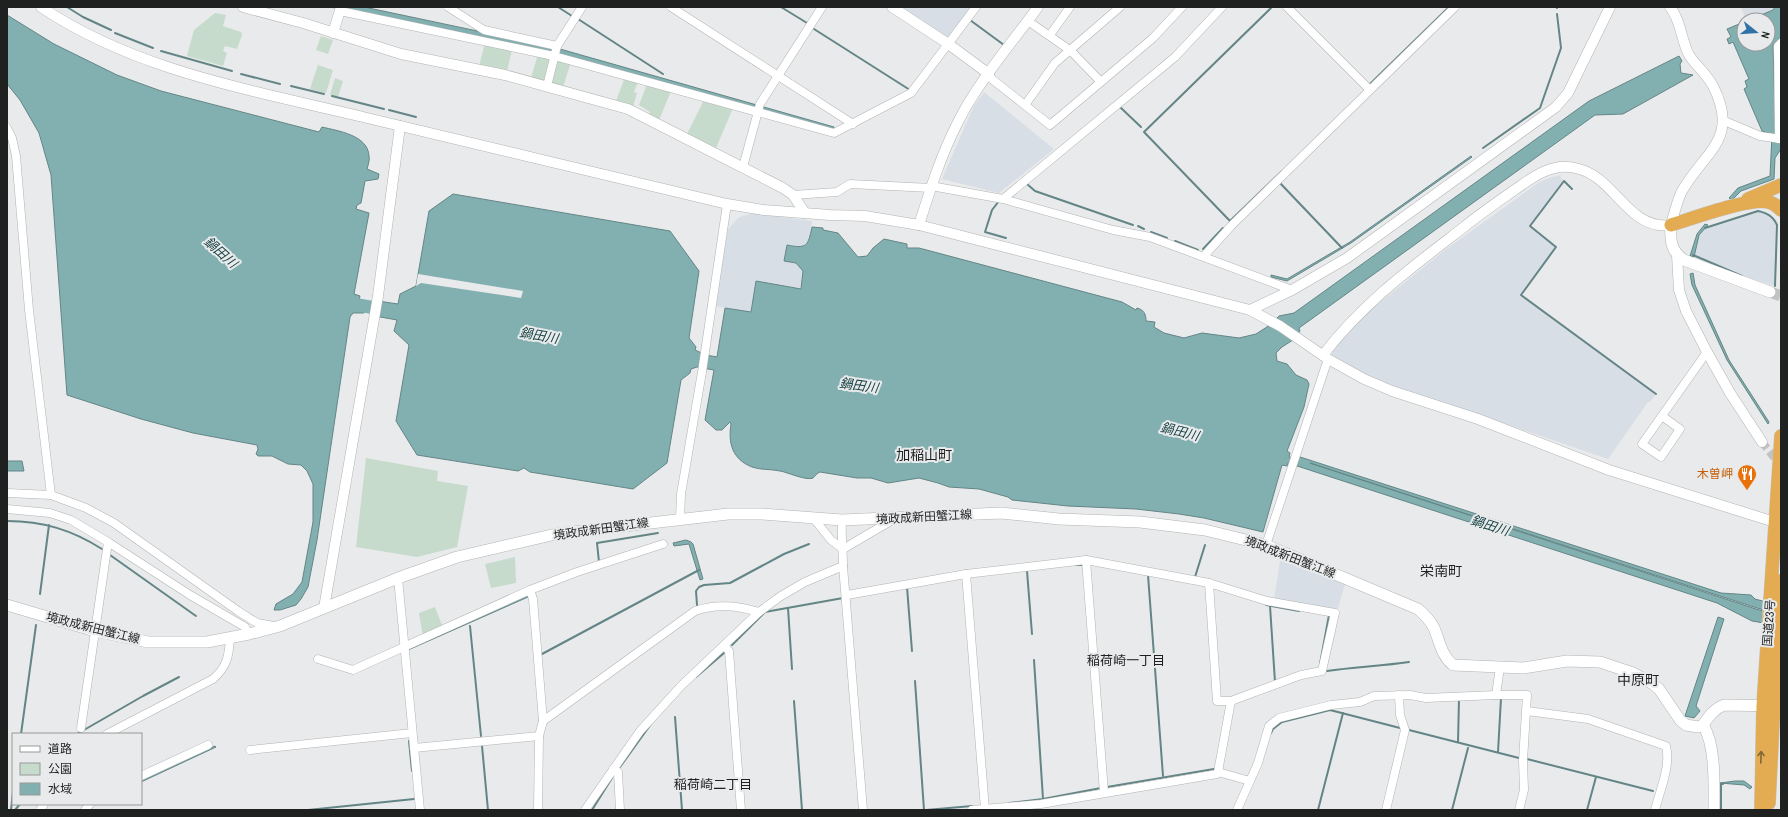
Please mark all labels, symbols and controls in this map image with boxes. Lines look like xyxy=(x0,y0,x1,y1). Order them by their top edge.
north arrow xyxy=(1736,12,1776,52)
text: N xyxy=(1758,30,1773,40)
water label: 鍋田川 xyxy=(200,233,242,273)
water label: 鍋田川 xyxy=(518,324,562,348)
water label: 鍋田川 xyxy=(838,374,881,397)
water label: 鍋田川 xyxy=(1159,419,1203,445)
district label: 加稲山町 xyxy=(896,446,952,464)
restaurant icon: 木曽岬 xyxy=(1736,463,1758,491)
place label: 木曽岬 xyxy=(1697,466,1733,482)
street label: 境政成新田蟹江線 xyxy=(876,506,972,528)
water label: 鍋田川 xyxy=(1469,511,1513,540)
street label: 境政成新田蟹江線 xyxy=(552,514,650,544)
street label: 境政成新田蟹江線 xyxy=(1242,532,1338,582)
district label: 栄南町 xyxy=(1420,562,1462,580)
street label: 国道23号 xyxy=(1759,599,1779,647)
street label: 境政成新田蟹江線 xyxy=(44,609,142,647)
district label: 稲荷崎一丁目 xyxy=(1087,652,1165,669)
district label: 中原町 xyxy=(1617,671,1659,689)
legend xyxy=(12,733,142,805)
text: 道路 xyxy=(48,741,72,757)
one-way arrow xyxy=(1757,751,1765,764)
text: 公園 xyxy=(48,761,72,777)
district label: 稲荷崎二丁目 xyxy=(674,776,752,793)
text: 水域 xyxy=(48,781,72,797)

